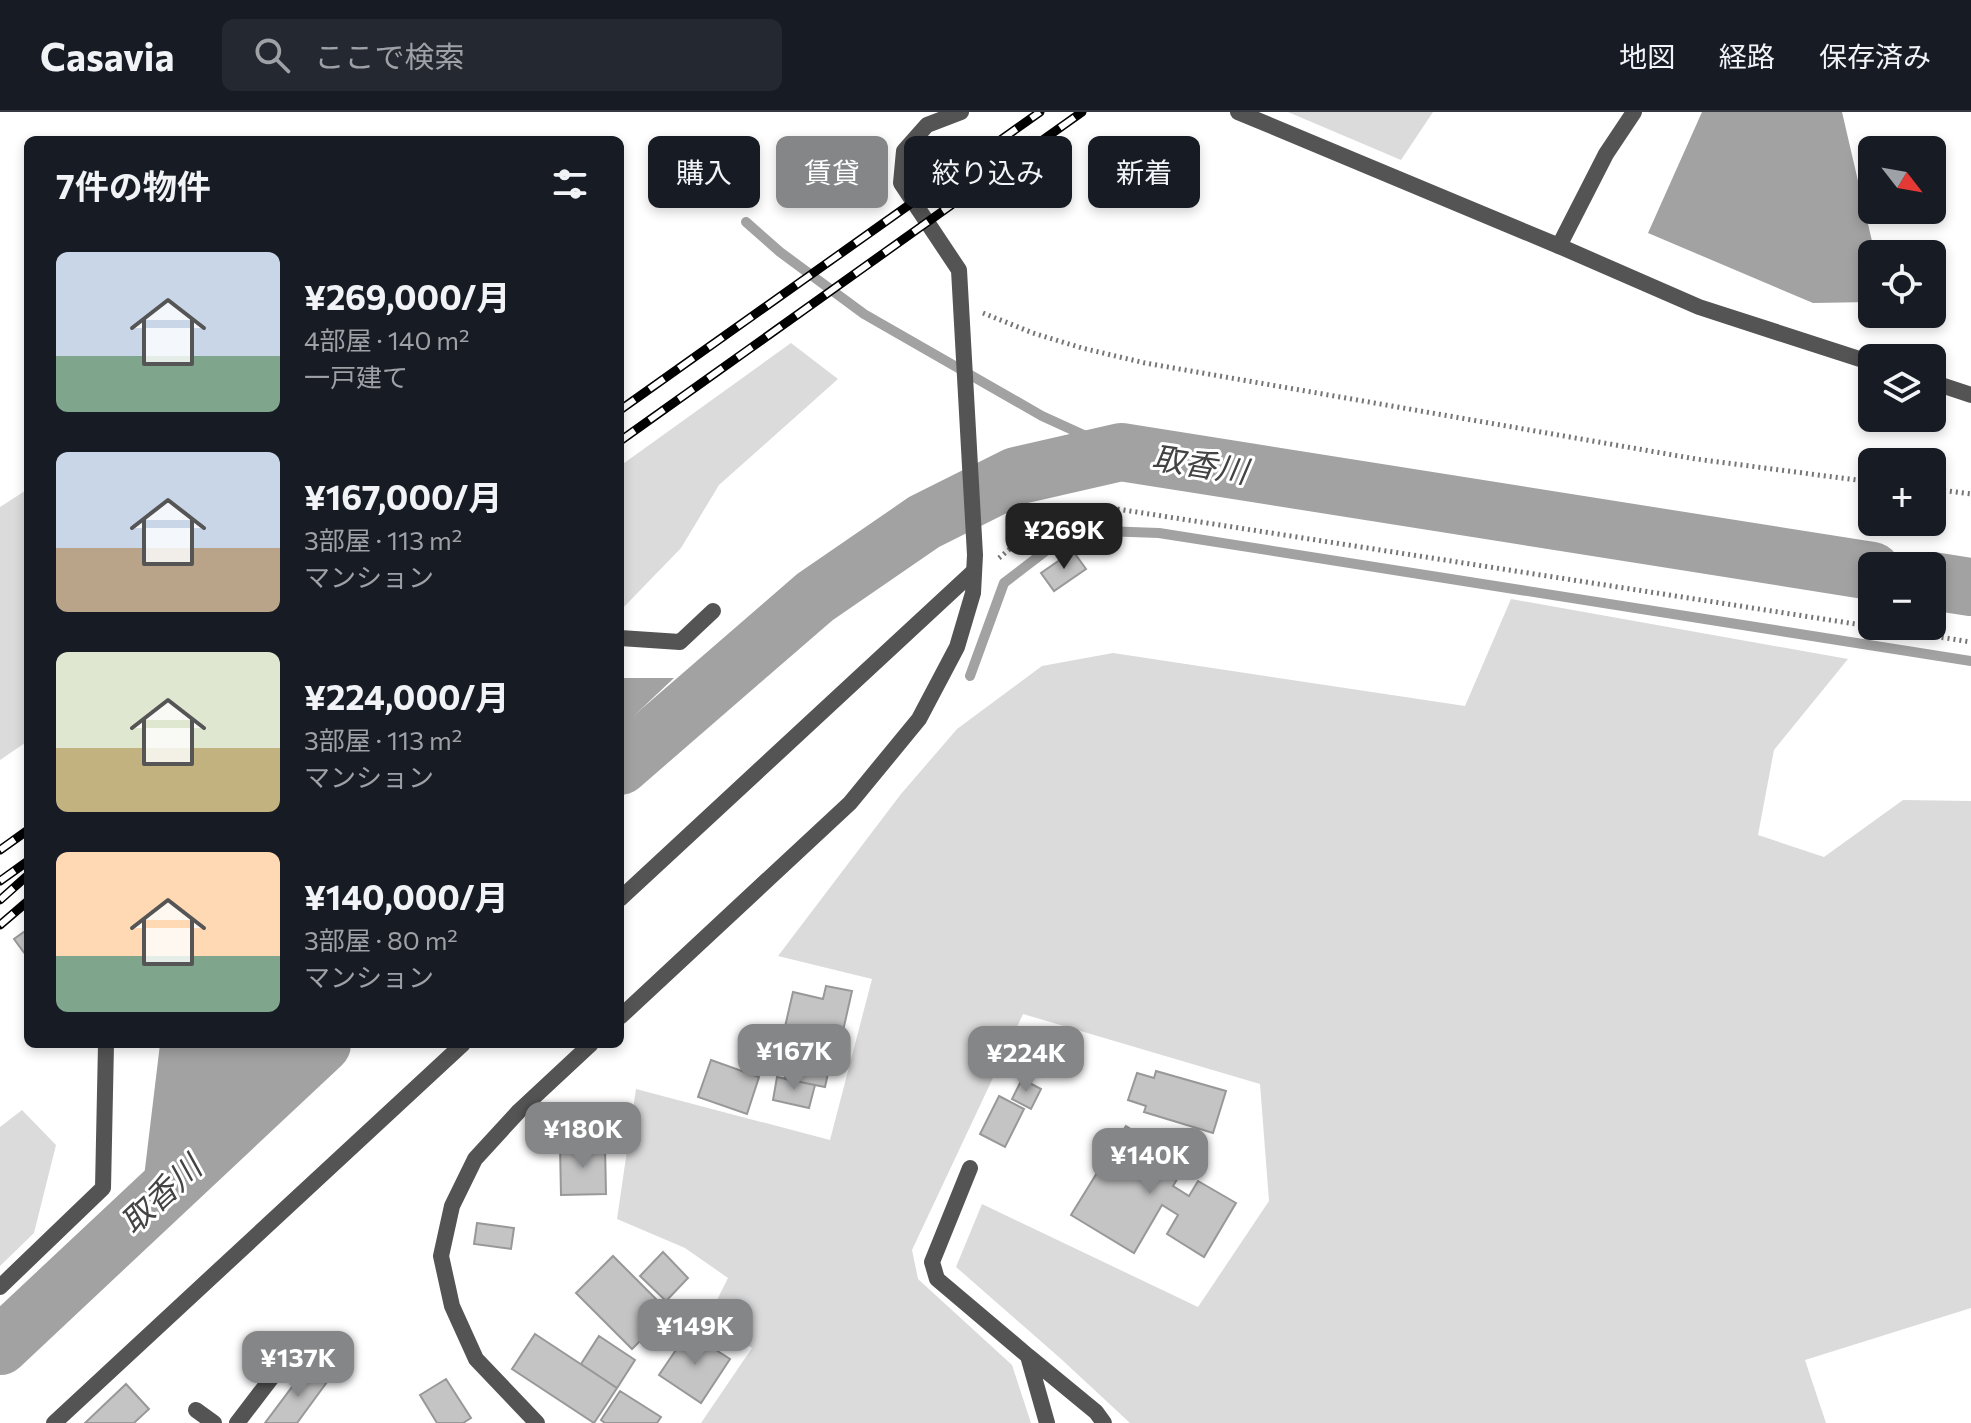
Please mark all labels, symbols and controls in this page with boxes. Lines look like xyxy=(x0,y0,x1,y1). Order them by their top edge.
search box xyxy=(222,19,782,91)
text: Casavia xyxy=(40,32,174,79)
icon: search xyxy=(250,33,294,77)
text: ここで検索 xyxy=(314,37,464,74)
text: 地図 xyxy=(1619,39,1675,73)
text: 経路 xyxy=(1719,39,1775,73)
text: 保存済み xyxy=(1819,39,1931,73)
chip: 購入 xyxy=(648,136,760,208)
chip: 賃貸 xyxy=(776,136,888,208)
chip: 絞り込み xyxy=(904,136,1072,208)
chip: 新着 xyxy=(1088,136,1200,208)
north arrow xyxy=(1858,136,1946,224)
map controls xyxy=(1858,136,1946,640)
icon: filters xyxy=(548,162,592,206)
text: 7件の物件 xyxy=(56,164,211,206)
button: locate xyxy=(1858,240,1946,328)
text: ¥269,000/月 xyxy=(304,275,511,317)
icon: home xyxy=(120,284,216,380)
text: 4部屋 · 140 m² xyxy=(304,324,470,355)
button: layers xyxy=(1858,344,1946,432)
text: 一戸建て xyxy=(304,361,408,392)
water label: 取香川 xyxy=(1150,436,1254,491)
button: + xyxy=(1858,448,1946,536)
text: ¥167,000/月 xyxy=(304,475,502,517)
icon: home xyxy=(120,484,216,580)
pin: ¥269K xyxy=(1008,503,1120,571)
text: ¥269K xyxy=(1023,513,1105,544)
text: 3部屋 · 113 m² xyxy=(304,524,462,555)
button: − xyxy=(1858,552,1946,640)
text: マンション xyxy=(304,561,434,592)
text: ¥224,000/月 xyxy=(304,675,509,717)
icon: home xyxy=(120,684,216,780)
text: 3部屋 · 113 m² xyxy=(304,724,462,755)
text: マンション xyxy=(304,761,434,792)
text: ¥140,000/月 xyxy=(304,875,509,917)
icon: home xyxy=(120,884,216,980)
text: 3部屋 · 80 m² xyxy=(304,924,458,955)
text: マンション xyxy=(304,961,434,992)
pin: ¥167K xyxy=(738,1024,850,1092)
pin: ¥224K xyxy=(970,1026,1082,1094)
text: ¥167K xyxy=(756,1034,832,1065)
text: ¥224K xyxy=(986,1036,1066,1067)
pin: ¥180K xyxy=(527,1102,639,1170)
text: ¥180K xyxy=(543,1112,623,1143)
pin: ¥140K xyxy=(1094,1128,1206,1196)
text: ¥140K xyxy=(1110,1138,1190,1169)
water label: 取香川 xyxy=(111,1144,211,1241)
pin: ¥149K xyxy=(639,1299,751,1367)
text: ¥149K xyxy=(656,1309,734,1340)
pin: ¥137K xyxy=(242,1331,354,1399)
text: ¥137K xyxy=(260,1341,336,1372)

